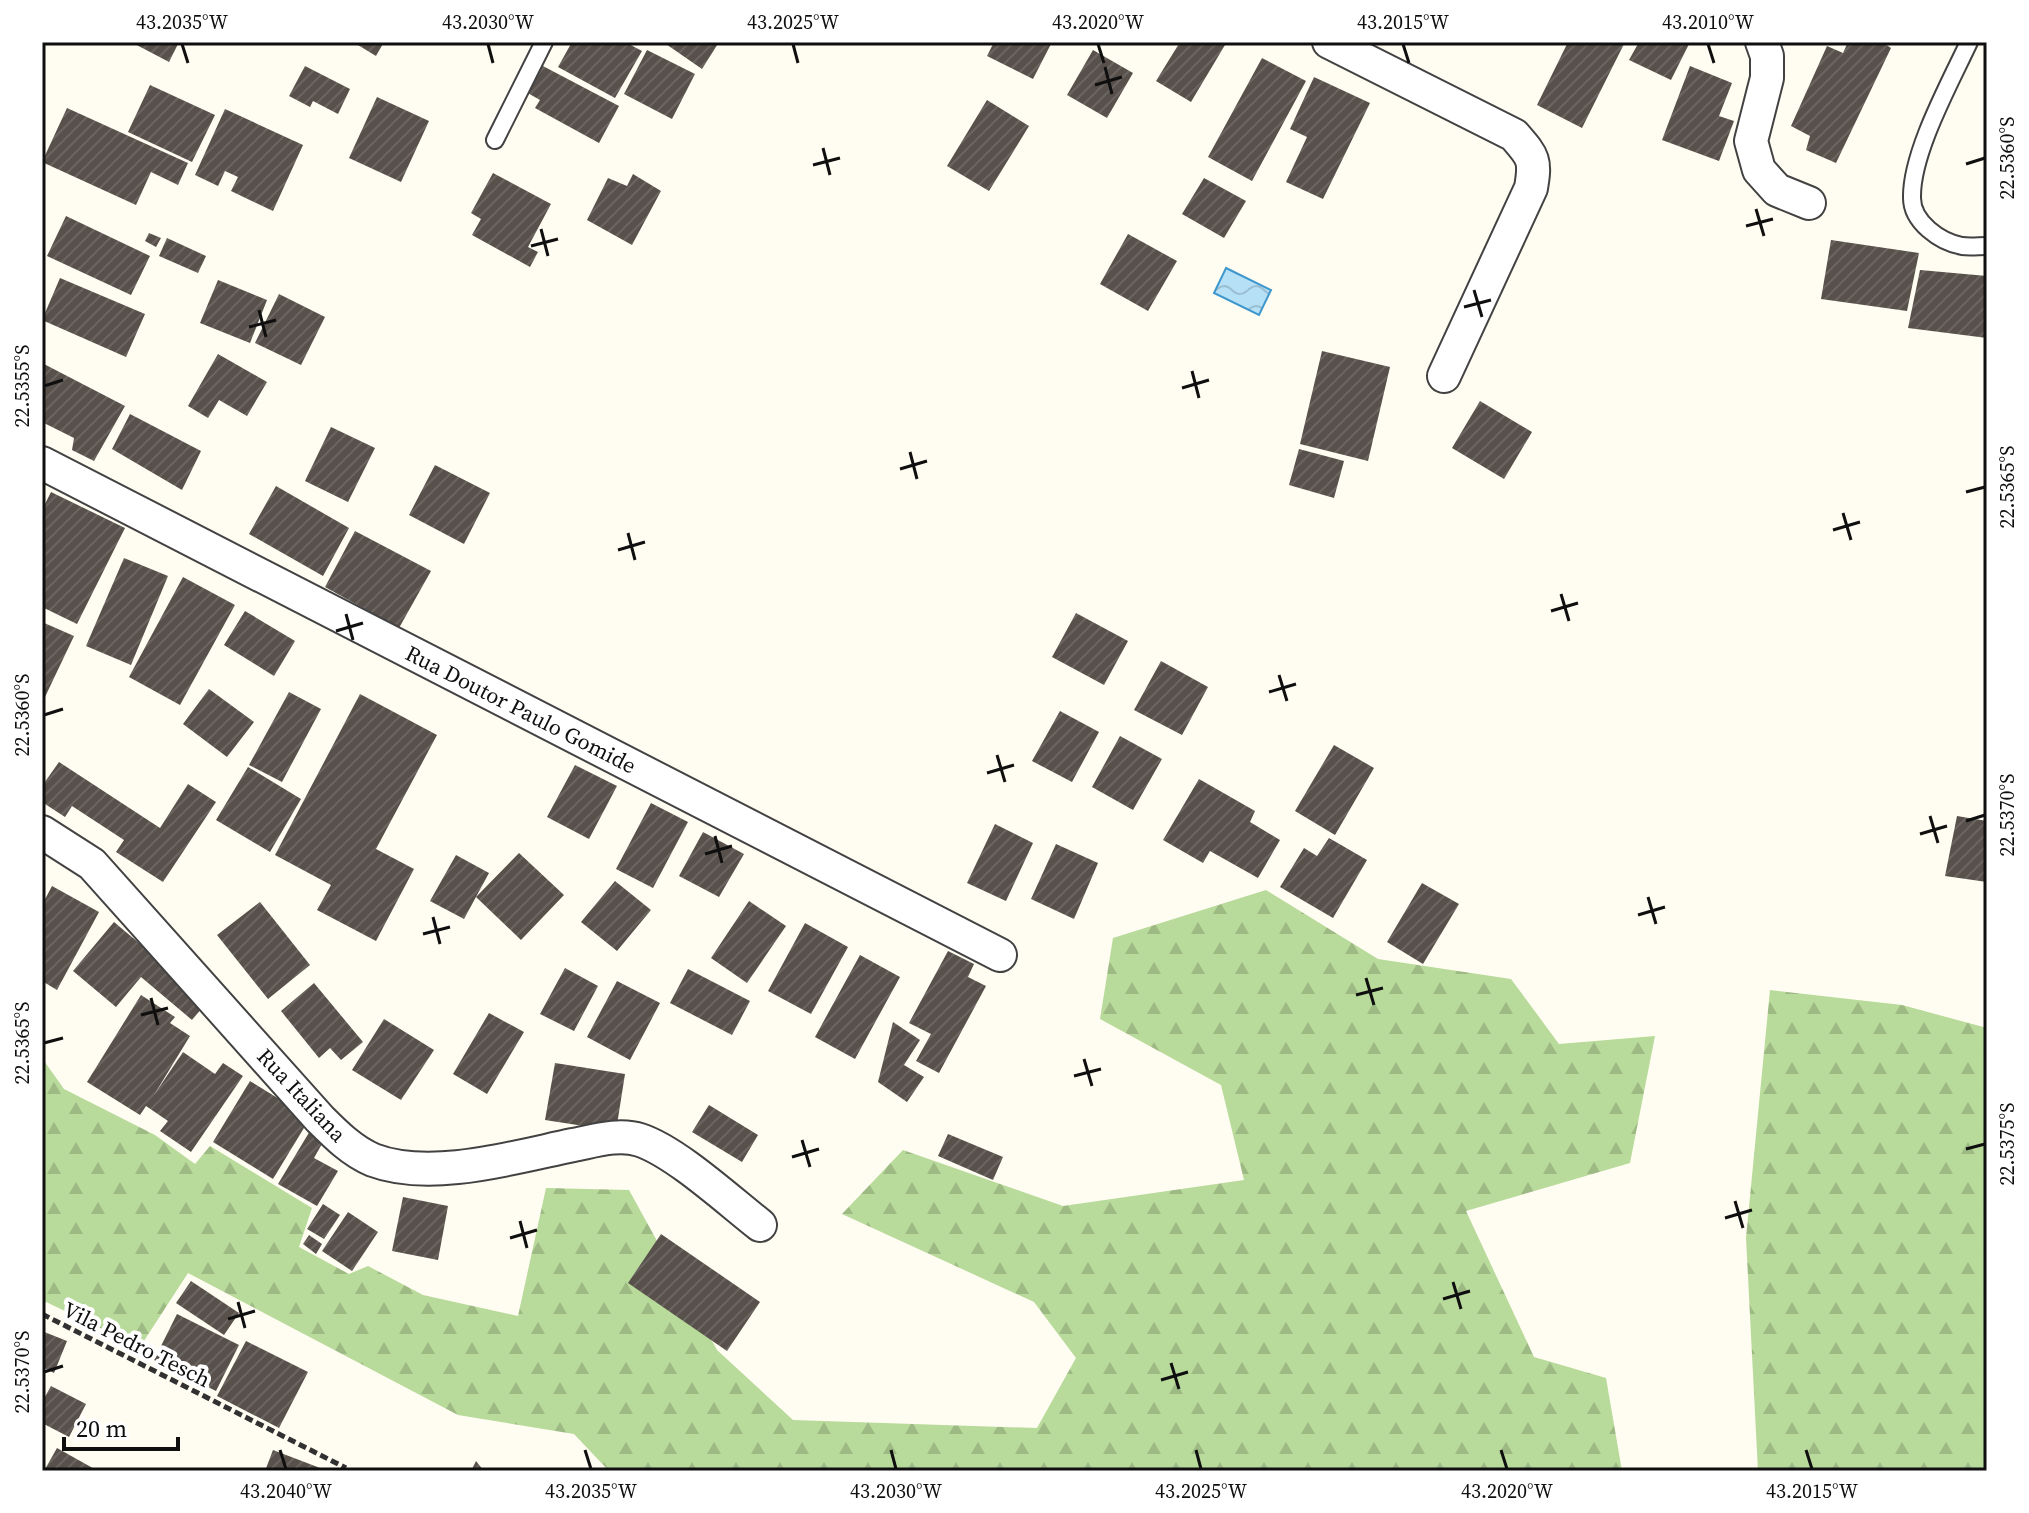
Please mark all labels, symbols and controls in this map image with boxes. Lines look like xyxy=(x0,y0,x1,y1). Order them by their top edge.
text: 43.2035°W xyxy=(136,8,229,36)
text: 43.2030°W xyxy=(442,8,535,36)
text: 43.2025°W xyxy=(747,8,840,36)
text: 43.2020°W xyxy=(1052,8,1145,36)
text: 43.2015°W xyxy=(1357,8,1450,36)
text: 43.2010°W xyxy=(1662,8,1755,36)
text: 22.5360°S xyxy=(1993,117,2021,199)
text: 22.5355°S xyxy=(8,345,36,427)
text: 22.5365°S xyxy=(1993,446,2021,528)
street label: Rua Doutor Paulo Gomide xyxy=(401,638,641,780)
text: 22.5360°S xyxy=(8,674,36,756)
text: 22.5370°S xyxy=(1993,774,2021,856)
text: 22.5365°S xyxy=(8,1002,36,1084)
street label: Rua Italiana xyxy=(251,1042,354,1149)
text: 22.5375°S xyxy=(1993,1103,2021,1185)
street label: Vila Pedro Tesch xyxy=(58,1294,216,1394)
text: 22.5370°S xyxy=(8,1331,36,1413)
scale bar xyxy=(64,1401,178,1451)
text: 20 m xyxy=(76,1412,127,1445)
text: 43.2040°W xyxy=(240,1477,333,1505)
text: 43.2035°W xyxy=(545,1477,638,1505)
text: 43.2030°W xyxy=(850,1477,943,1505)
text: 43.2025°W xyxy=(1155,1477,1248,1505)
text: 43.2020°W xyxy=(1461,1477,1554,1505)
text: 43.2015°W xyxy=(1766,1477,1859,1505)

